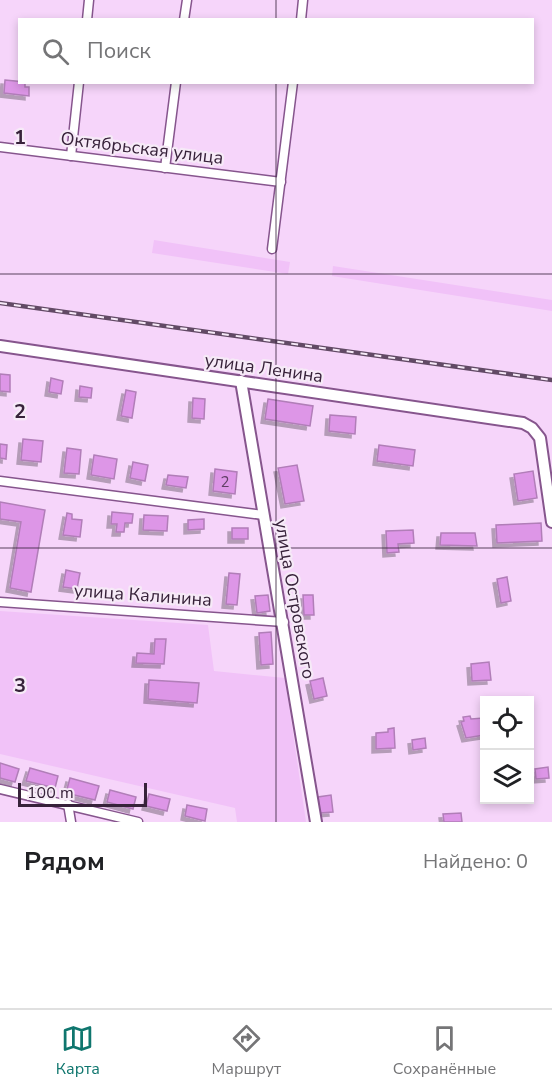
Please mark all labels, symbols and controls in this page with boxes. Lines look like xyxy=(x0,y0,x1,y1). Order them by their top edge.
search box xyxy=(18,18,534,84)
icon: search xyxy=(39,35,72,68)
text: Поиск xyxy=(87,36,151,66)
text: 1 xyxy=(14,124,26,151)
street label: Октябрьская улица xyxy=(59,126,225,170)
street label: улица Ленина xyxy=(203,348,325,388)
text: 2 xyxy=(14,398,26,425)
house number: 2 xyxy=(220,472,230,492)
street label: улица Островского xyxy=(269,517,321,681)
street label: улица Калинина xyxy=(73,578,213,612)
text: 3 xyxy=(14,672,26,699)
map controls xyxy=(480,696,534,804)
button: locate xyxy=(480,696,534,750)
button: layers xyxy=(480,750,534,804)
scale bar xyxy=(18,780,147,808)
text: 100 m xyxy=(27,782,74,804)
text: Рядом xyxy=(24,844,105,879)
text: Найдено: 0 xyxy=(423,848,528,875)
tab: Карта xyxy=(56,1022,100,1080)
tab: Маршрут xyxy=(212,1022,281,1080)
tab: Сохранённые xyxy=(393,1022,496,1080)

